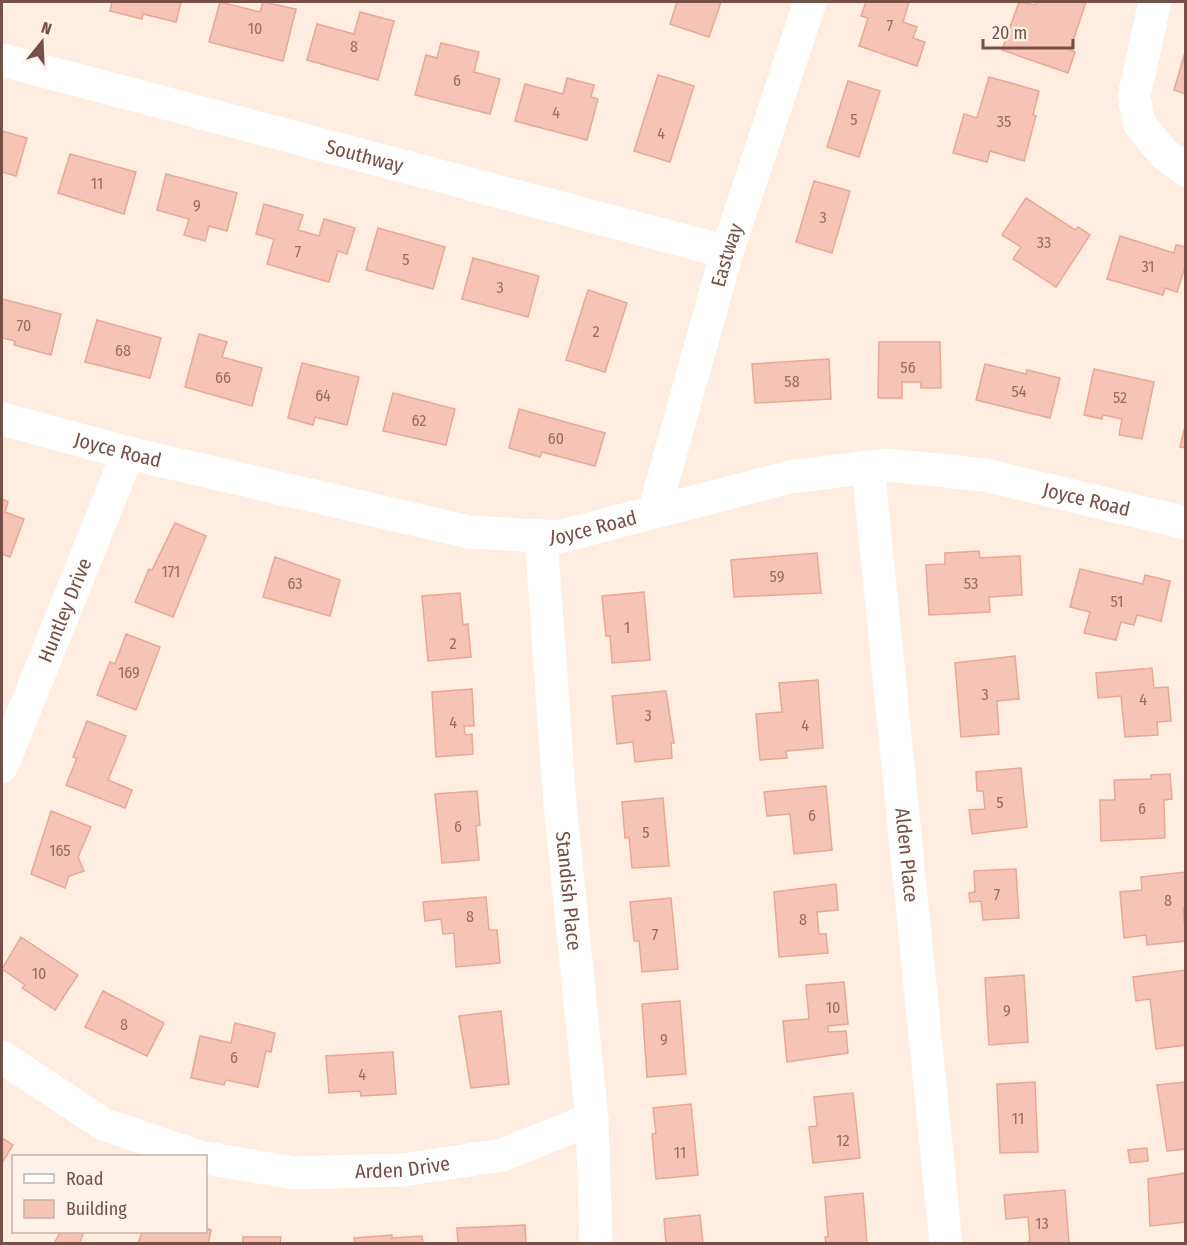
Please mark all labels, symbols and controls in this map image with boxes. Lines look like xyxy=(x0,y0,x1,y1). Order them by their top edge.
north arrow xyxy=(12,12,72,72)
scale bar xyxy=(983,12,1073,50)
house number: 7 xyxy=(887,16,894,35)
text: N xyxy=(39,18,54,39)
house number: 10 xyxy=(248,19,262,38)
text: 20 m xyxy=(992,22,1027,44)
house number: 8 xyxy=(350,37,358,56)
house number: 6 xyxy=(453,71,461,90)
house number: 4 xyxy=(552,103,560,122)
house number: 5 xyxy=(850,110,858,129)
house number: 35 xyxy=(997,112,1011,131)
house number: 4 xyxy=(657,124,665,143)
street label: Southway xyxy=(323,134,406,178)
house number: 11 xyxy=(91,174,103,193)
house number: 9 xyxy=(193,196,201,215)
house number: 3 xyxy=(819,208,827,227)
street label: Eastway xyxy=(706,220,748,290)
house number: 33 xyxy=(1037,233,1051,252)
house number: 7 xyxy=(295,242,302,261)
house number: 5 xyxy=(402,250,410,269)
house number: 31 xyxy=(1141,257,1155,276)
house number: 3 xyxy=(496,278,504,297)
house number: 70 xyxy=(17,316,31,335)
house number: 2 xyxy=(592,322,600,341)
house number: 68 xyxy=(115,341,131,360)
house number: 56 xyxy=(900,358,916,377)
house number: 66 xyxy=(215,368,231,387)
house number: 58 xyxy=(784,372,800,391)
house number: 54 xyxy=(1011,382,1027,401)
house number: 64 xyxy=(315,386,331,405)
house number: 52 xyxy=(1113,388,1127,407)
house number: 62 xyxy=(412,411,426,430)
street label: Joyce Road xyxy=(72,427,164,472)
house number: 60 xyxy=(548,429,564,448)
street label: Joyce Road xyxy=(1040,477,1133,521)
street label: Joyce Road xyxy=(549,505,639,549)
street label: Huntley Drive xyxy=(33,554,96,666)
house number: 171 xyxy=(162,562,180,581)
house number: 59 xyxy=(770,567,785,586)
house number: 63 xyxy=(287,574,303,593)
house number: 53 xyxy=(964,574,978,593)
house number: 51 xyxy=(1111,592,1123,611)
house number: 1 xyxy=(624,618,630,637)
house number: 2 xyxy=(449,634,457,653)
house number: 169 xyxy=(118,663,140,682)
house number: 3 xyxy=(981,685,989,704)
house number: 4 xyxy=(1139,690,1147,709)
house number: 3 xyxy=(644,706,652,725)
house number: 4 xyxy=(449,713,457,732)
house number: 4 xyxy=(801,716,809,735)
house number: 5 xyxy=(996,793,1004,812)
house number: 6 xyxy=(1138,799,1146,818)
house number: 6 xyxy=(808,806,816,825)
street label: Alden Place xyxy=(890,807,924,903)
house number: 6 xyxy=(454,817,462,836)
house number: 5 xyxy=(642,823,650,842)
street label: Standish Place xyxy=(551,830,587,952)
house number: 165 xyxy=(49,841,71,860)
house number: 7 xyxy=(994,885,1001,904)
house number: 8 xyxy=(1164,891,1172,910)
house number: 8 xyxy=(466,907,474,926)
house number: 8 xyxy=(799,910,807,929)
house number: 7 xyxy=(652,925,659,944)
house number: 10 xyxy=(32,964,46,983)
house number: 10 xyxy=(826,998,840,1017)
house number: 9 xyxy=(1003,1001,1011,1020)
house number: 8 xyxy=(120,1015,128,1034)
house number: 9 xyxy=(660,1030,668,1049)
house number: 6 xyxy=(230,1048,238,1067)
house number: 4 xyxy=(358,1065,366,1084)
house number: 11 xyxy=(1012,1109,1024,1128)
house number: 12 xyxy=(836,1131,850,1150)
house number: 11 xyxy=(674,1143,686,1162)
street label: Arden Drive xyxy=(355,1151,452,1183)
legend xyxy=(12,1155,207,1233)
text: Road xyxy=(66,1168,103,1190)
text: Building xyxy=(66,1198,127,1220)
house number: 13 xyxy=(1035,1214,1049,1233)

